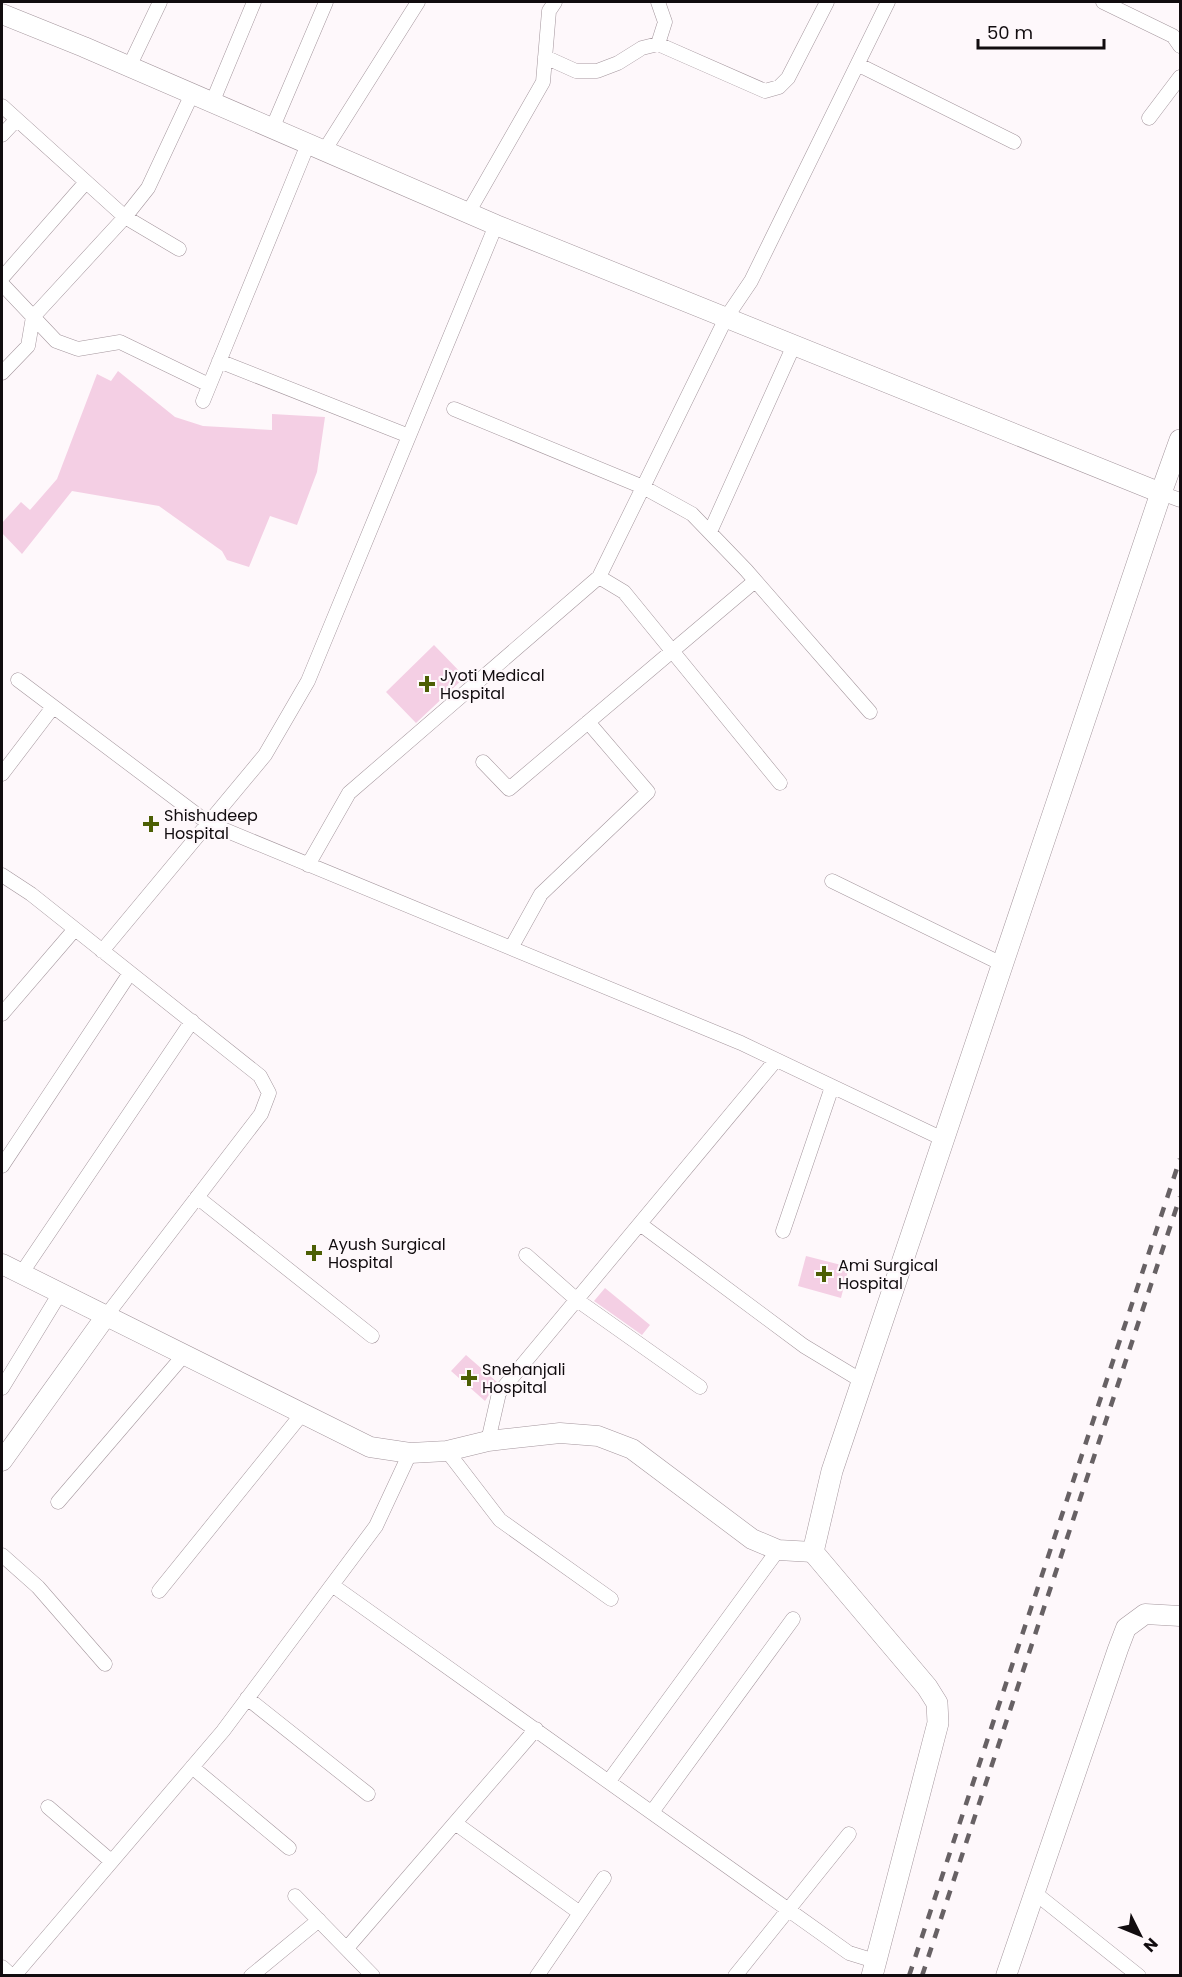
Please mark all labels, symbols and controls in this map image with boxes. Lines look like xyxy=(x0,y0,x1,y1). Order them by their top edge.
scale bar xyxy=(978,12,1104,50)
text: 50 m xyxy=(987,20,1033,45)
place label: Jyoti Medical Hospital xyxy=(440,664,545,705)
marker: Jyoti Medical Hospital xyxy=(418,675,436,693)
place label: Shishudeep Hospital xyxy=(164,804,258,845)
marker: Shishudeep Hospital xyxy=(142,815,160,833)
place label: Ayush Surgical Hospital xyxy=(328,1233,446,1274)
marker: Ayush Surgical Hospital xyxy=(305,1244,323,1262)
place label: Ami Surgical Hospital xyxy=(838,1254,938,1295)
marker: Ami Surgical Hospital xyxy=(815,1265,833,1283)
place label: Snehanjali Hospital xyxy=(482,1358,566,1399)
marker: Snehanjali Hospital xyxy=(460,1369,478,1387)
north arrow xyxy=(1110,1905,1170,1965)
text: N xyxy=(1138,1933,1163,1957)

